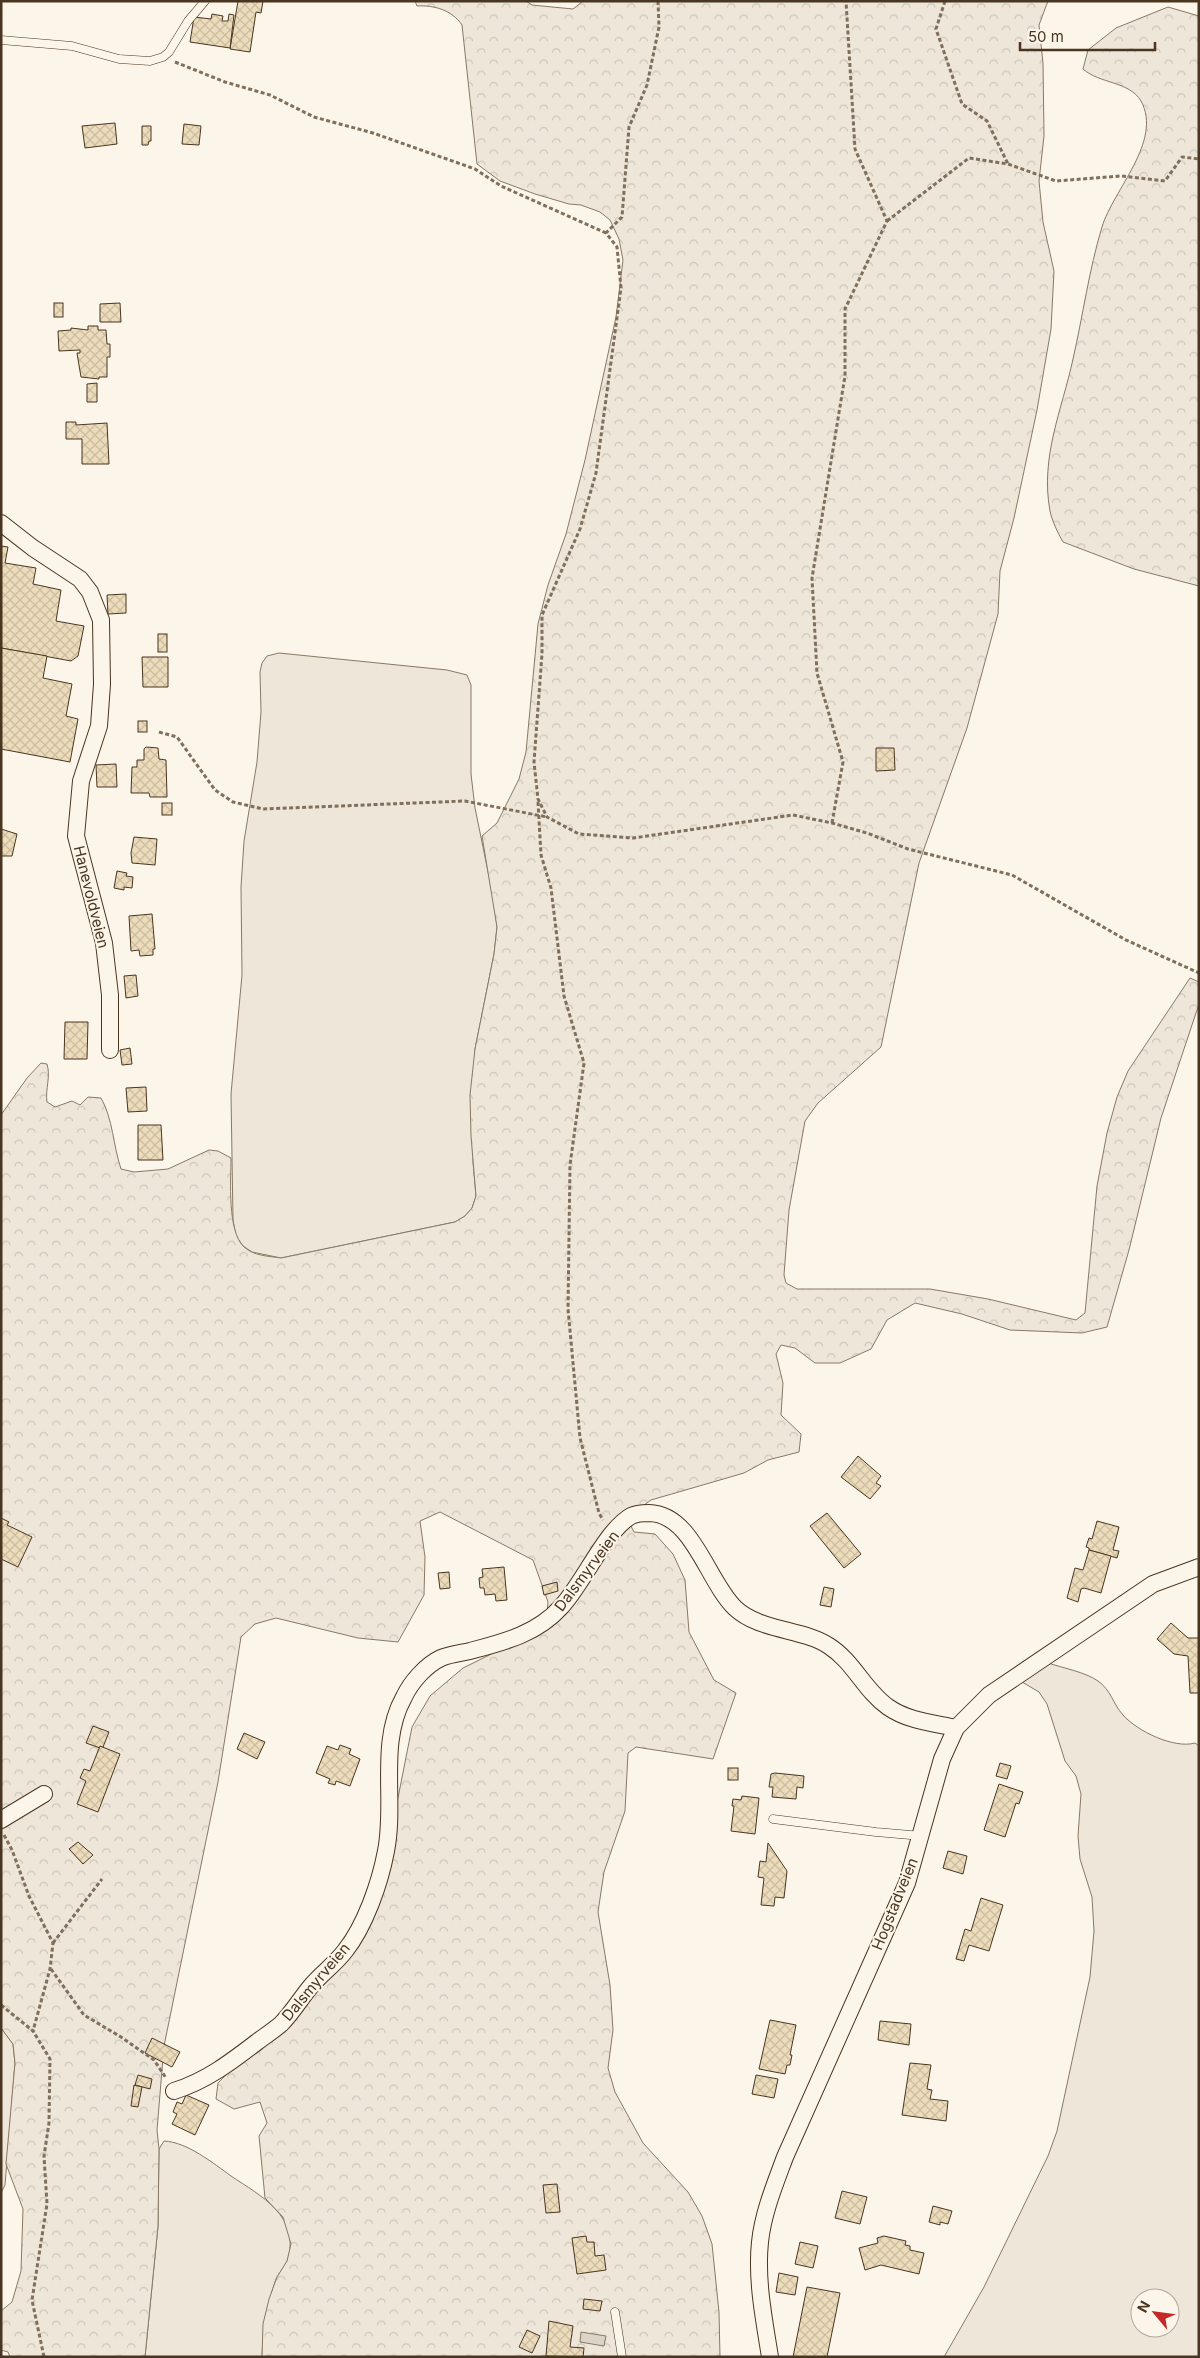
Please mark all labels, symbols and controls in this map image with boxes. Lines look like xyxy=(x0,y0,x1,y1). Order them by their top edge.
scale bar xyxy=(1020,20,1155,52)
text: 50 m xyxy=(1028,27,1064,46)
street label: Hanevoldveien xyxy=(70,844,113,950)
street label: Dalsmyrveien xyxy=(550,1527,623,1615)
street label: Hogstadveien xyxy=(867,1855,922,1953)
street label: Dalsmyrveien xyxy=(277,1939,354,2025)
north arrow xyxy=(1130,2288,1180,2338)
text: N xyxy=(1133,2298,1153,2315)

